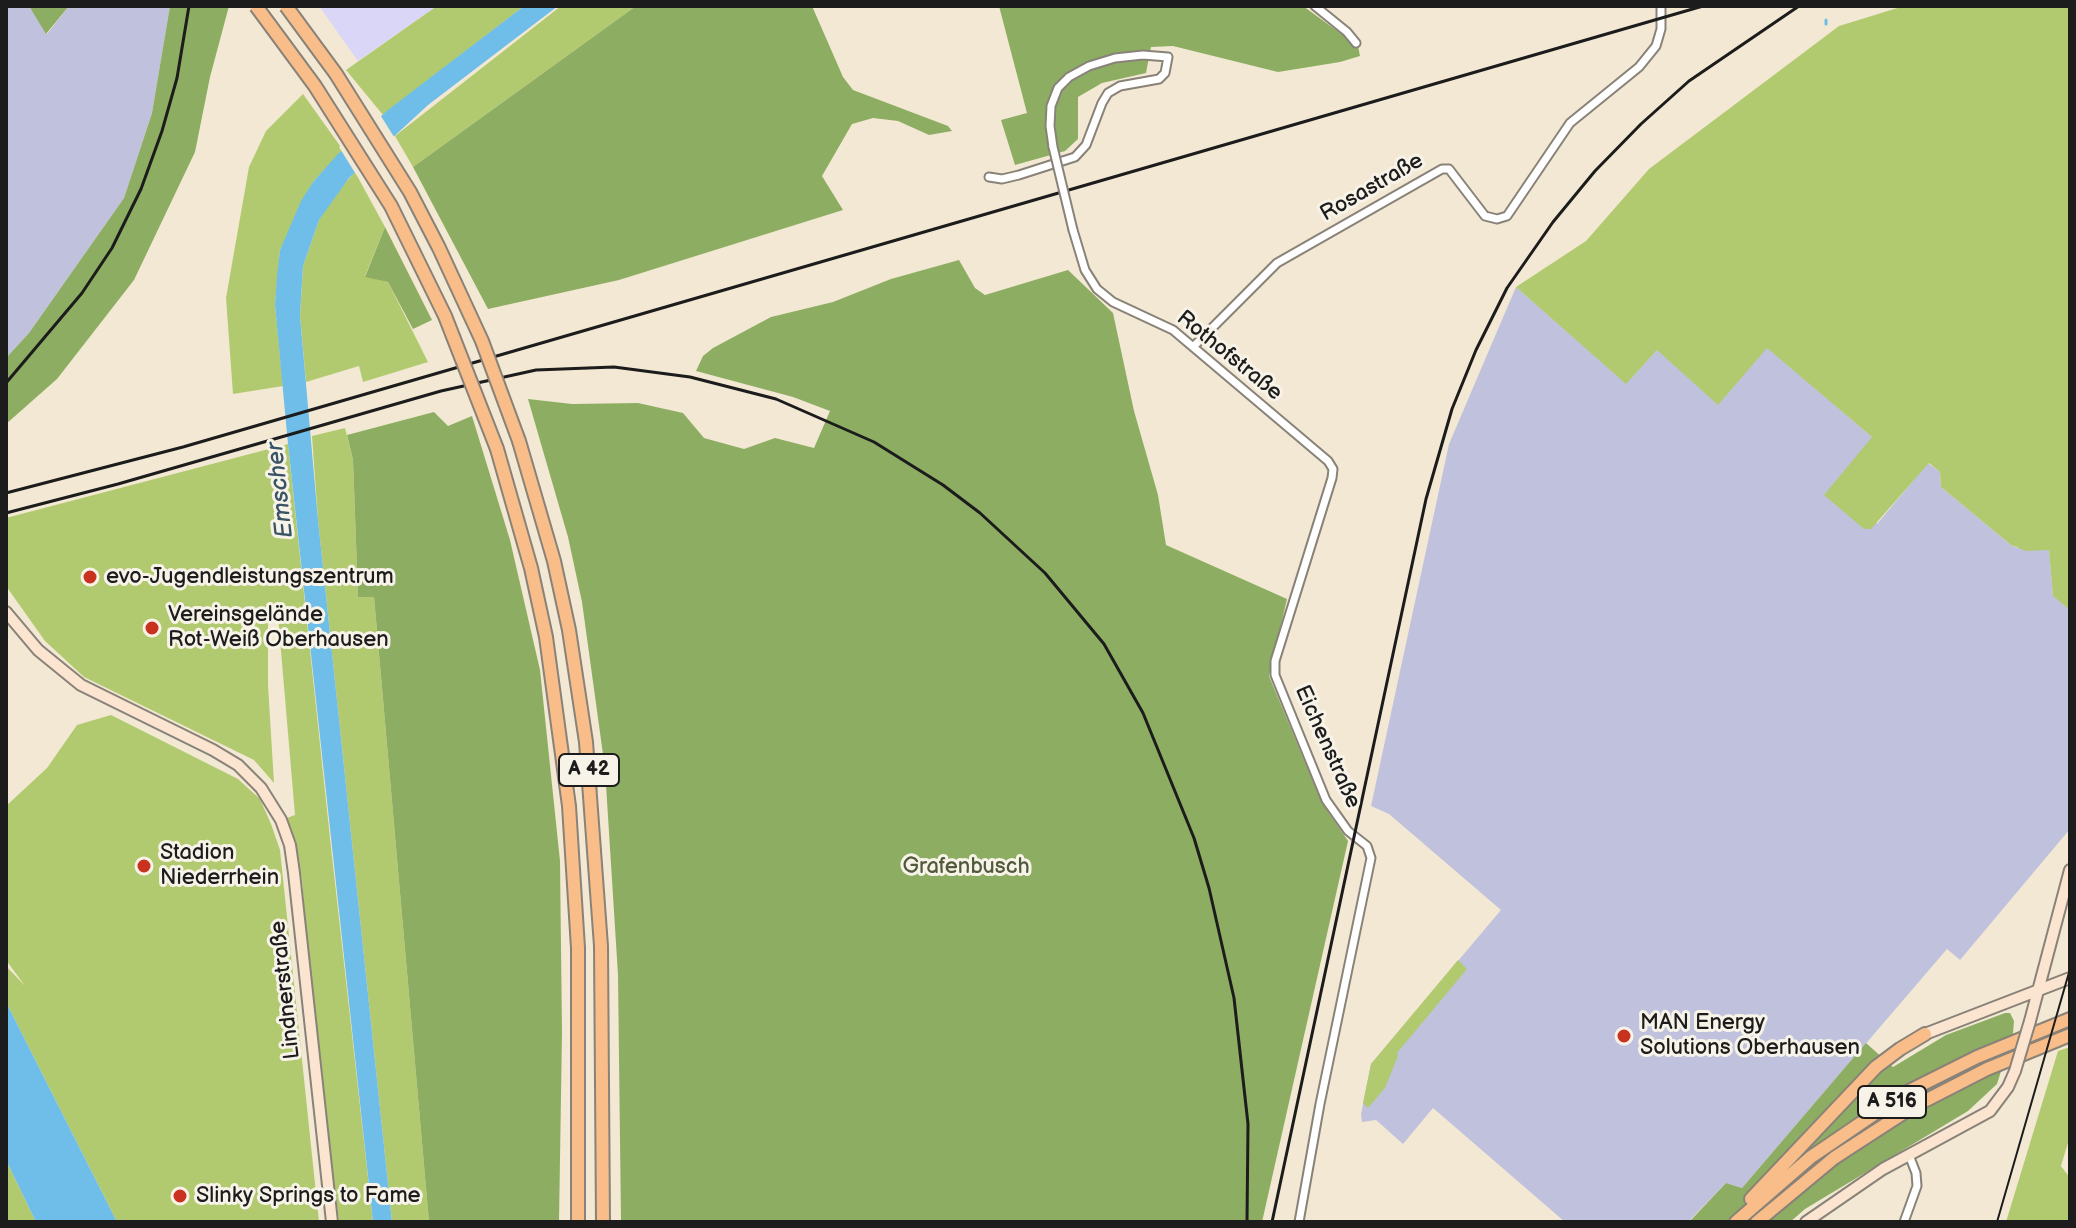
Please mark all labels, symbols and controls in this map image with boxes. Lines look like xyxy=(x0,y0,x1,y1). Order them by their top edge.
street label: Rosastraße xyxy=(1316,148,1428,228)
street label: Rothofstraße xyxy=(1171,305,1287,407)
water label: Emscher xyxy=(262,441,300,539)
place label: evo-Jugendleistungszentrum xyxy=(106,564,394,590)
marker: evo-Jugendleistungszentrum xyxy=(81,568,99,586)
place label: Vereinsgelände Rot-Weiß Oberhausen xyxy=(168,602,389,654)
marker: Vereinsgelände Rot-Weiß Oberhausen xyxy=(143,619,161,637)
street label: Eichenstraße xyxy=(1288,681,1366,813)
road number: A 42 xyxy=(559,754,619,786)
place label: Stadion Niederrhein xyxy=(160,840,279,892)
park label: Grafenbusch xyxy=(902,854,1030,880)
marker: Stadion Niederrhein xyxy=(135,857,153,875)
street label: Lindnerstraße xyxy=(266,919,306,1061)
place label: MAN Energy Solutions Oberhausen xyxy=(1640,1010,1860,1062)
marker: MAN Energy Solutions Oberhausen xyxy=(1615,1027,1633,1045)
road number: A 516 xyxy=(1858,1086,1926,1118)
place label: Slinky Springs to Fame xyxy=(196,1183,421,1209)
marker: Slinky Springs to Fame xyxy=(171,1187,189,1205)

